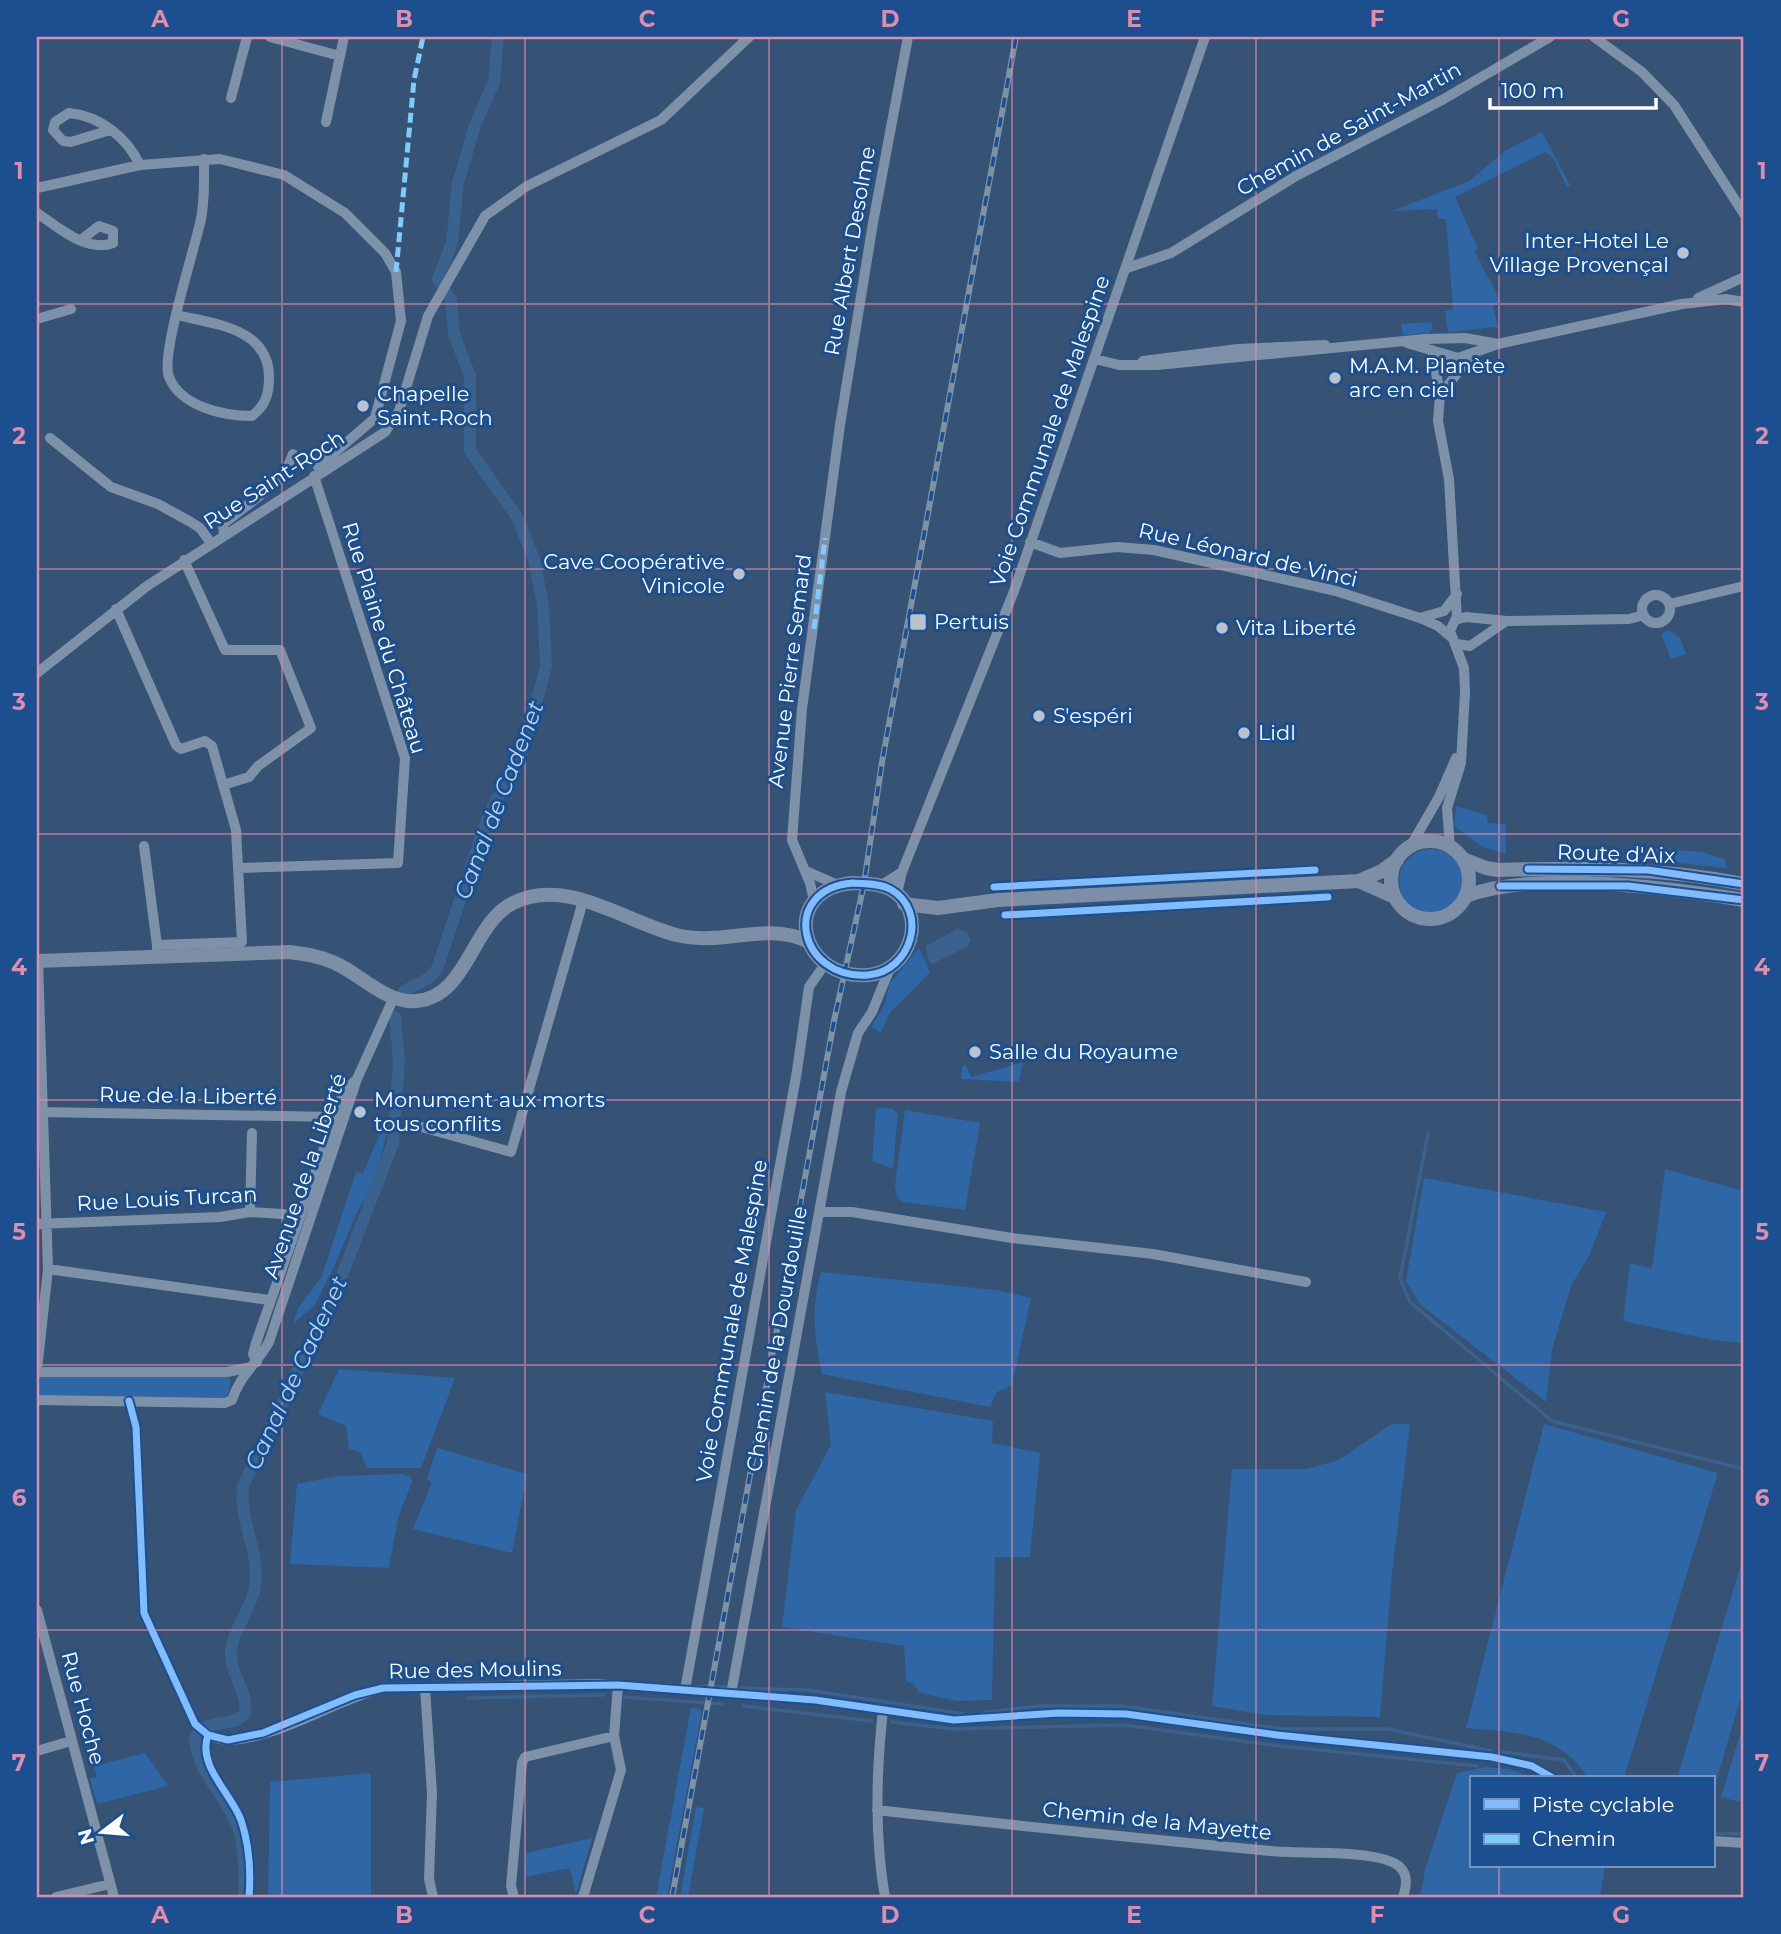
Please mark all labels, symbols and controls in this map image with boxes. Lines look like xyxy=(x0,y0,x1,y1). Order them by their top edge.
text: A xyxy=(150,5,169,33)
text: B xyxy=(395,5,413,33)
text: C xyxy=(639,5,656,33)
text: D xyxy=(881,5,900,33)
text: E xyxy=(1126,5,1142,33)
text: F xyxy=(1370,5,1385,33)
text: G xyxy=(1612,5,1630,33)
street label: Chemin de Saint-Martin xyxy=(1232,56,1465,201)
scale bar xyxy=(1490,66,1657,110)
text: 100 m xyxy=(1501,78,1564,103)
street label: Rue Albert Desolme xyxy=(819,144,880,357)
text: 1 xyxy=(14,157,24,185)
text: 1 xyxy=(1757,157,1767,185)
place label: Inter-Hotel Le Village Provençal xyxy=(1489,228,1669,277)
marker: Inter-Hotel Le Village Provençal xyxy=(1675,245,1691,261)
street label: Voie Communale de Malespine xyxy=(984,272,1115,590)
place label: M.A.M. Planète arc en ciel xyxy=(1349,353,1505,402)
marker: M.A.M. Planète arc en ciel xyxy=(1327,370,1343,386)
place label: Chapelle Saint-Roch xyxy=(377,381,493,430)
marker: Chapelle Saint-Roch xyxy=(355,398,371,414)
text: 2 xyxy=(12,422,26,450)
text: 2 xyxy=(1755,422,1769,450)
street label: Rue Saint-Roch xyxy=(198,425,349,535)
street label: Rue Léonard de Vinci xyxy=(1136,517,1360,592)
street label: Rue Plaine du Château xyxy=(337,519,432,757)
place label: Cave Coopérative Vinicole xyxy=(543,549,725,598)
street label: Avenue Pierre Semard xyxy=(763,553,816,789)
marker: Cave Coopérative Vinicole xyxy=(731,566,747,582)
place label: Pertuis xyxy=(934,609,1009,634)
marker: Pertuis xyxy=(908,612,928,632)
place label: Vita Liberté xyxy=(1236,615,1356,640)
marker: Vita Liberté xyxy=(1214,620,1230,636)
text: 3 xyxy=(11,688,26,716)
text: 3 xyxy=(1754,688,1769,716)
water label: Canal de Cadenet xyxy=(448,696,550,903)
place label: S'espéri xyxy=(1053,703,1133,728)
marker: S'espéri xyxy=(1031,708,1047,724)
place label: Lidl xyxy=(1258,720,1296,745)
marker: Lidl xyxy=(1236,725,1252,741)
street label: Route d'Aix xyxy=(1556,839,1676,868)
text: 4 xyxy=(11,953,27,981)
text: 4 xyxy=(1754,953,1770,981)
place label: Salle du Royaume xyxy=(989,1039,1178,1064)
marker: Salle du Royaume xyxy=(967,1044,983,1060)
street label: Avenue de la Liberté xyxy=(258,1070,351,1282)
street label: Rue de la Liberté xyxy=(99,1081,277,1110)
place label: Monument aux morts tous conflits xyxy=(374,1087,605,1136)
marker: Monument aux morts tous conflits xyxy=(352,1104,368,1120)
street label: Voie Communale de Malespine xyxy=(691,1158,772,1484)
street label: Rue Louis Turcan xyxy=(76,1181,258,1216)
street label: Chemin de la Dourdouille xyxy=(741,1204,812,1474)
text: 5 xyxy=(12,1218,26,1246)
text: 5 xyxy=(1755,1218,1769,1246)
water label: Canal de Cadenet xyxy=(239,1271,353,1474)
text: 6 xyxy=(12,1484,27,1512)
text: 6 xyxy=(1755,1484,1770,1512)
street label: Rue Hoche xyxy=(56,1648,111,1767)
street label: Rue des Moulins xyxy=(388,1655,562,1684)
text: 7 xyxy=(12,1749,26,1777)
text: 7 xyxy=(1755,1749,1769,1777)
legend xyxy=(1470,1776,1714,1868)
text: Piste cyclable xyxy=(1532,1792,1674,1817)
street label: Chemin de la Mayette xyxy=(1041,1796,1273,1845)
north arrow xyxy=(66,1798,136,1868)
text: N xyxy=(73,1826,99,1847)
text: Chemin xyxy=(1532,1826,1616,1851)
text: A xyxy=(150,1901,169,1929)
text: B xyxy=(395,1901,413,1929)
text: C xyxy=(639,1901,656,1929)
text: D xyxy=(881,1901,900,1929)
text: E xyxy=(1126,1901,1142,1929)
text: F xyxy=(1370,1901,1385,1929)
text: G xyxy=(1612,1901,1630,1929)

